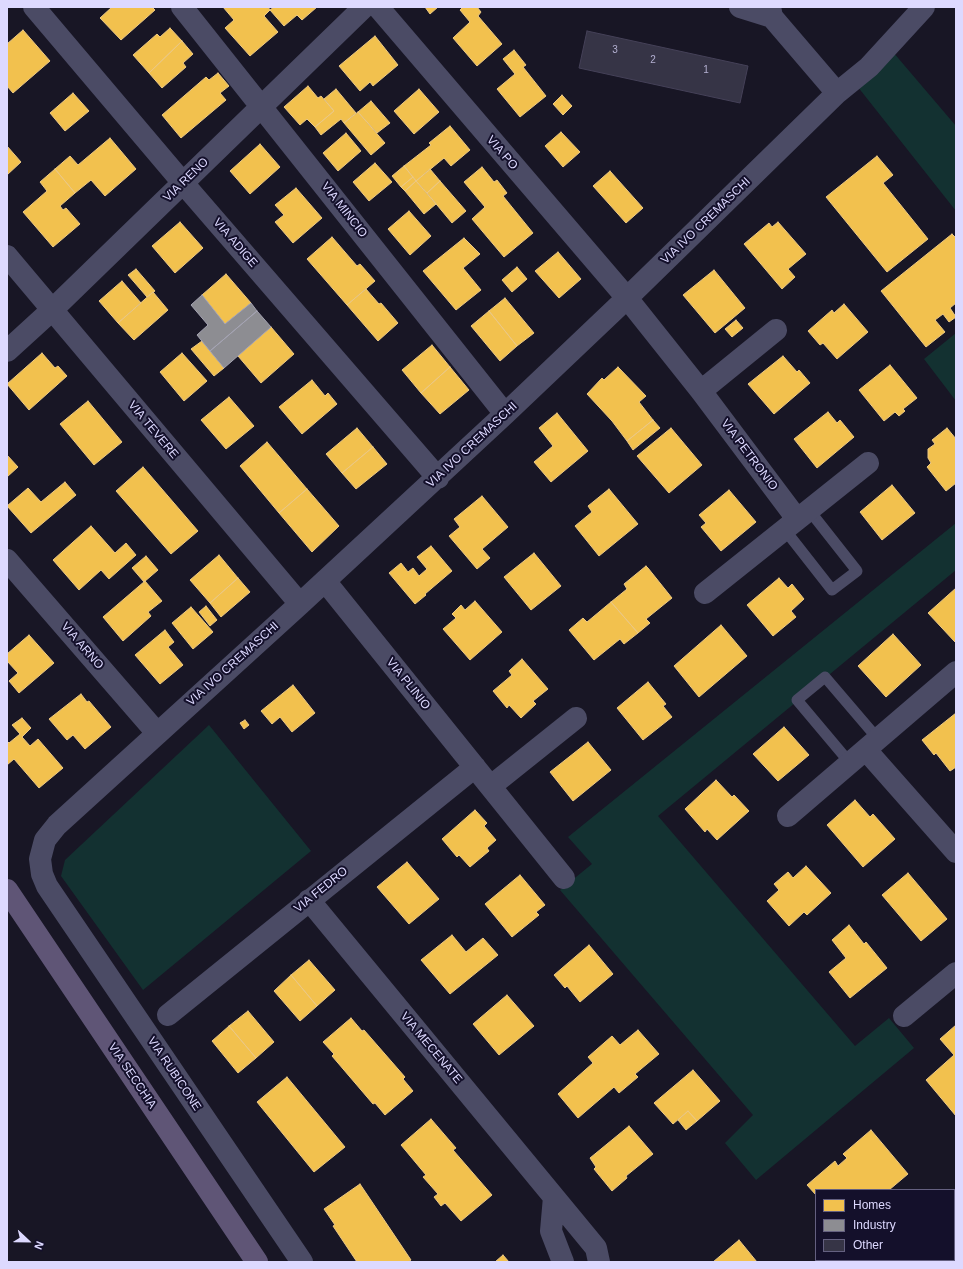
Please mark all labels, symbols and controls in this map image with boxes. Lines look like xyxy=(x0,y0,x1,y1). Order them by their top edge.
house number: 3 xyxy=(612,44,618,56)
house number: 2 xyxy=(650,54,656,66)
house number: 1 xyxy=(703,64,709,76)
street label: VIA PO xyxy=(483,133,521,173)
street label: VIA RENO xyxy=(160,155,212,205)
street label: VIA IVO CREMASCHI xyxy=(658,175,754,267)
street label: VIA MINCIO xyxy=(318,180,370,240)
street label: VIA ADIGE xyxy=(210,216,260,270)
street label: VIA TEVERE xyxy=(125,398,181,462)
street label: VIA IVO CREMASCHI xyxy=(424,399,520,491)
street label: VIA PETRONIO xyxy=(718,417,780,493)
street label: VIA IVO CREMASCHI xyxy=(184,619,282,709)
street label: VIA ARNO xyxy=(58,620,106,672)
street label: VIA PLINIO xyxy=(383,655,433,713)
street label: VIA FEDRO xyxy=(291,864,351,916)
street label: VIA MECENATE xyxy=(397,1009,465,1087)
street label: VIA RUBICONE xyxy=(144,1034,204,1114)
street label: VIA SECCHIA xyxy=(105,1040,159,1112)
legend xyxy=(815,1189,955,1261)
text: Homes xyxy=(853,1198,891,1212)
text: Industry xyxy=(853,1218,896,1232)
north arrow xyxy=(8,1221,48,1261)
text: Other xyxy=(853,1238,883,1252)
text: N xyxy=(32,1240,46,1251)

